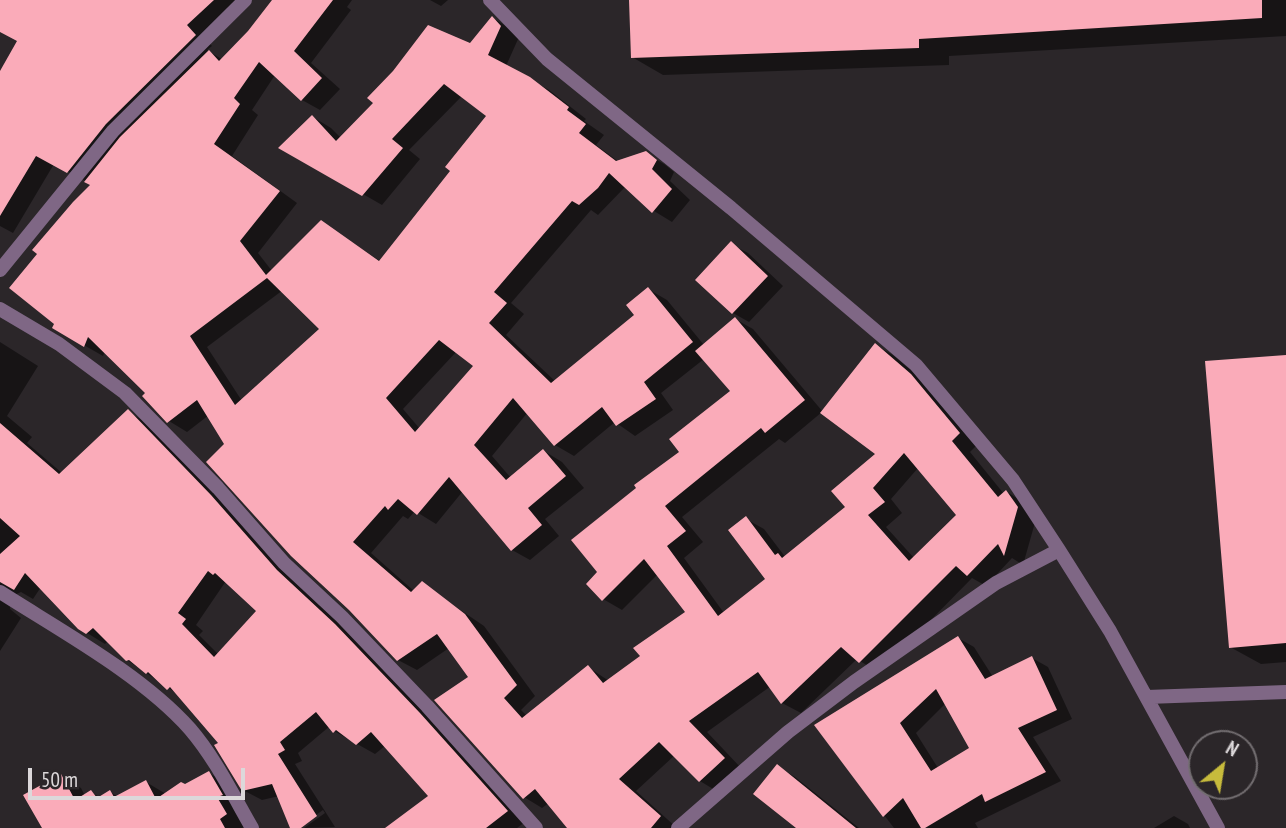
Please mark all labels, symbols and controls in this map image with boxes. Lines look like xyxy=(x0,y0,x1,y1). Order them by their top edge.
north arrow xyxy=(1188,730,1258,800)
text: N xyxy=(1222,736,1243,762)
scale bar xyxy=(32,754,248,798)
text: 50 m xyxy=(41,766,78,793)

